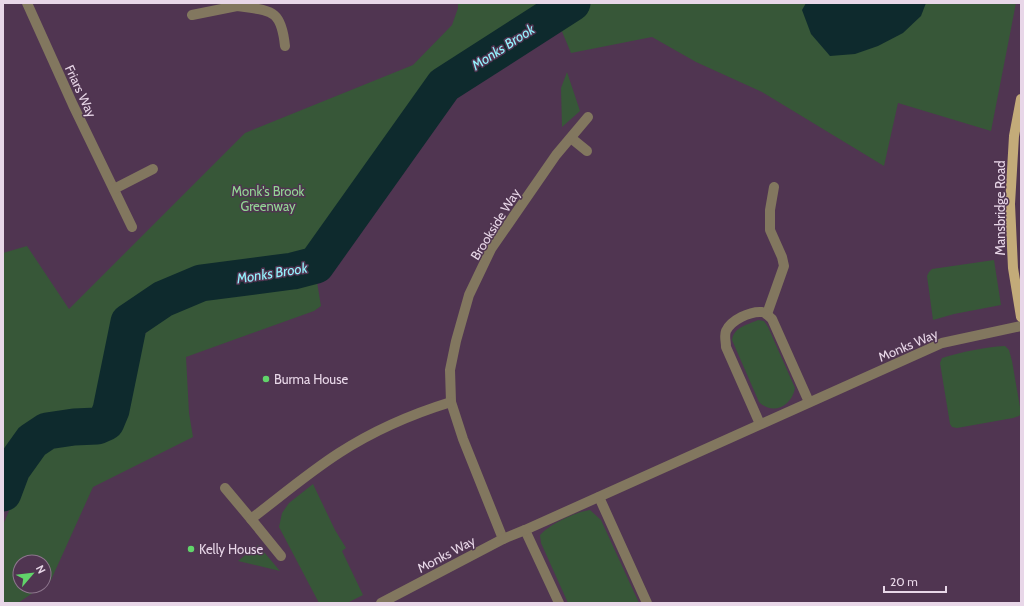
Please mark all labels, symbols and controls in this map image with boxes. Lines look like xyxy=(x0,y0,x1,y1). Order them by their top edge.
water label: Monks Brook xyxy=(467,19,539,75)
street label: Friars Way xyxy=(62,62,100,120)
street label: Mansbridge Road xyxy=(992,161,1008,255)
park label: Monk's Brook Greenway xyxy=(232,183,305,214)
street label: Brookside Way xyxy=(467,185,523,263)
water label: Monks Brook xyxy=(234,258,310,288)
street label: Monks Way xyxy=(876,325,941,365)
place label: Burma House xyxy=(274,371,349,387)
marker: Burma House xyxy=(261,374,271,384)
street label: Monks Way xyxy=(414,532,478,576)
place label: Kelly House xyxy=(199,541,263,557)
marker: Kelly House xyxy=(186,544,196,554)
north arrow xyxy=(12,554,52,594)
text: N xyxy=(33,563,49,576)
scale bar xyxy=(884,568,946,594)
text: 20 m xyxy=(890,574,918,589)

